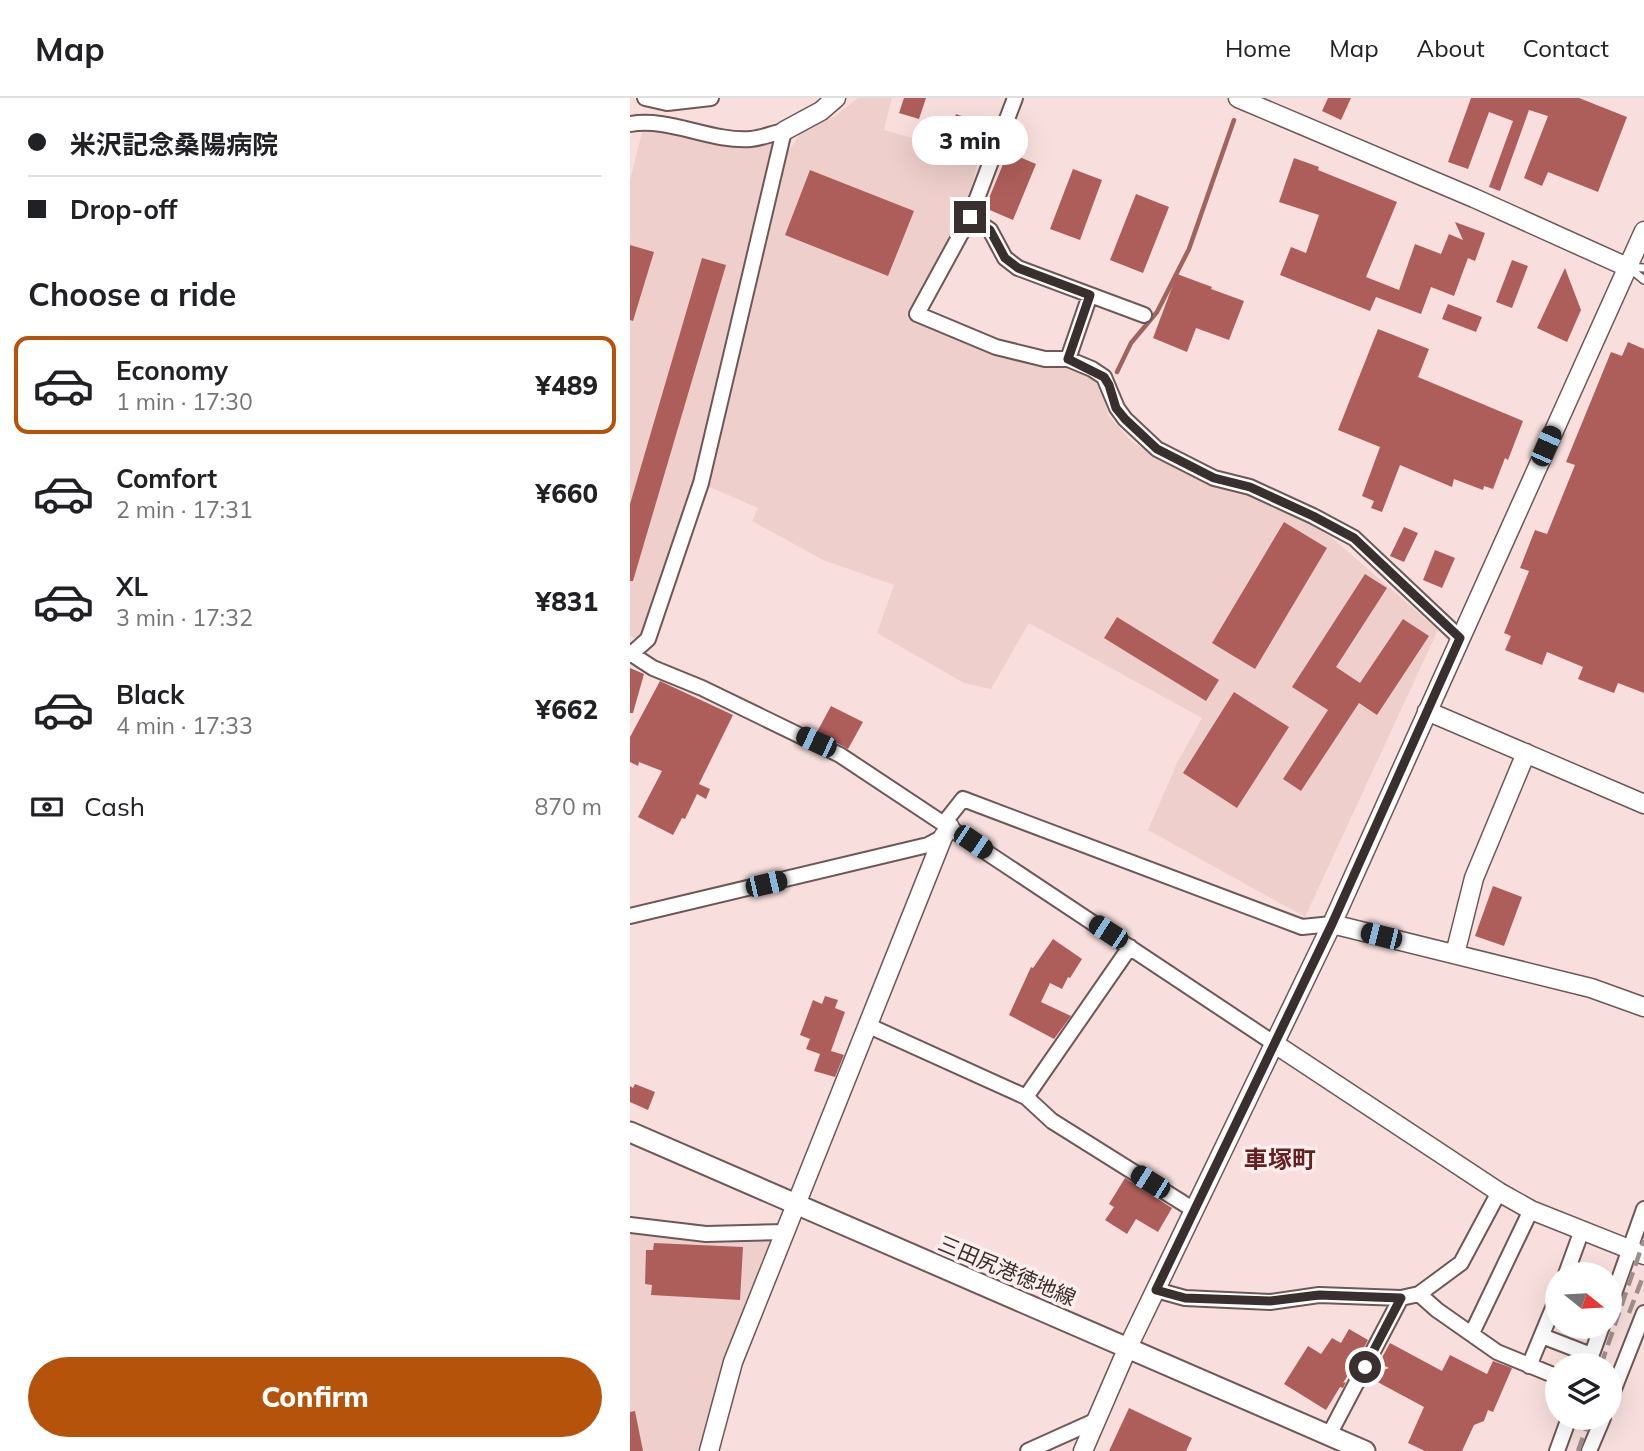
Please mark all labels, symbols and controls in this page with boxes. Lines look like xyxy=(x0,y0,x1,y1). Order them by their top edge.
text: Map xyxy=(35,28,105,69)
text: Home xyxy=(1225,33,1291,63)
text: Map xyxy=(1329,33,1379,63)
text: About xyxy=(1417,33,1485,63)
text: Contact xyxy=(1523,33,1609,63)
callout: 3 min xyxy=(912,116,1028,164)
text: 3 min xyxy=(939,126,1001,155)
text: 米沢記念桑陽病院 xyxy=(70,128,278,161)
text: Drop-off xyxy=(70,193,177,226)
route end xyxy=(954,201,986,233)
text: Choose a ride xyxy=(28,274,236,314)
icon: car xyxy=(32,354,95,417)
text: Economy xyxy=(116,354,228,387)
text: ¥489 xyxy=(536,369,598,402)
text: 1 min · 17:30 xyxy=(116,387,253,416)
car xyxy=(1528,423,1565,469)
icon: car xyxy=(32,462,95,525)
text: Comfort xyxy=(116,462,217,495)
text: ¥660 xyxy=(536,477,598,510)
text: 2 min · 17:31 xyxy=(116,495,253,524)
icon: car xyxy=(32,570,95,633)
text: XL xyxy=(116,570,148,603)
text: ¥831 xyxy=(536,585,598,618)
text: 3 min · 17:32 xyxy=(116,603,253,632)
icon: car xyxy=(32,678,95,741)
text: Black xyxy=(116,678,184,711)
text: ¥662 xyxy=(536,693,598,726)
text: 4 min · 17:33 xyxy=(116,711,253,740)
car xyxy=(793,724,840,760)
icon: cash xyxy=(28,788,66,826)
text: Cash xyxy=(84,790,145,823)
text: 870 m xyxy=(534,792,602,821)
car xyxy=(950,822,997,862)
car xyxy=(744,869,789,899)
car xyxy=(1085,912,1132,952)
car xyxy=(1359,921,1404,951)
district label: 車塚町 xyxy=(1244,1144,1316,1174)
car xyxy=(1127,1162,1174,1202)
street label: 三田尻港徳地線 xyxy=(935,1229,1080,1311)
north arrow xyxy=(1545,1262,1622,1339)
map controls xyxy=(1545,1262,1622,1430)
route start xyxy=(1349,1351,1381,1383)
button: layers xyxy=(1545,1353,1622,1430)
button: Confirm xyxy=(28,1357,602,1437)

